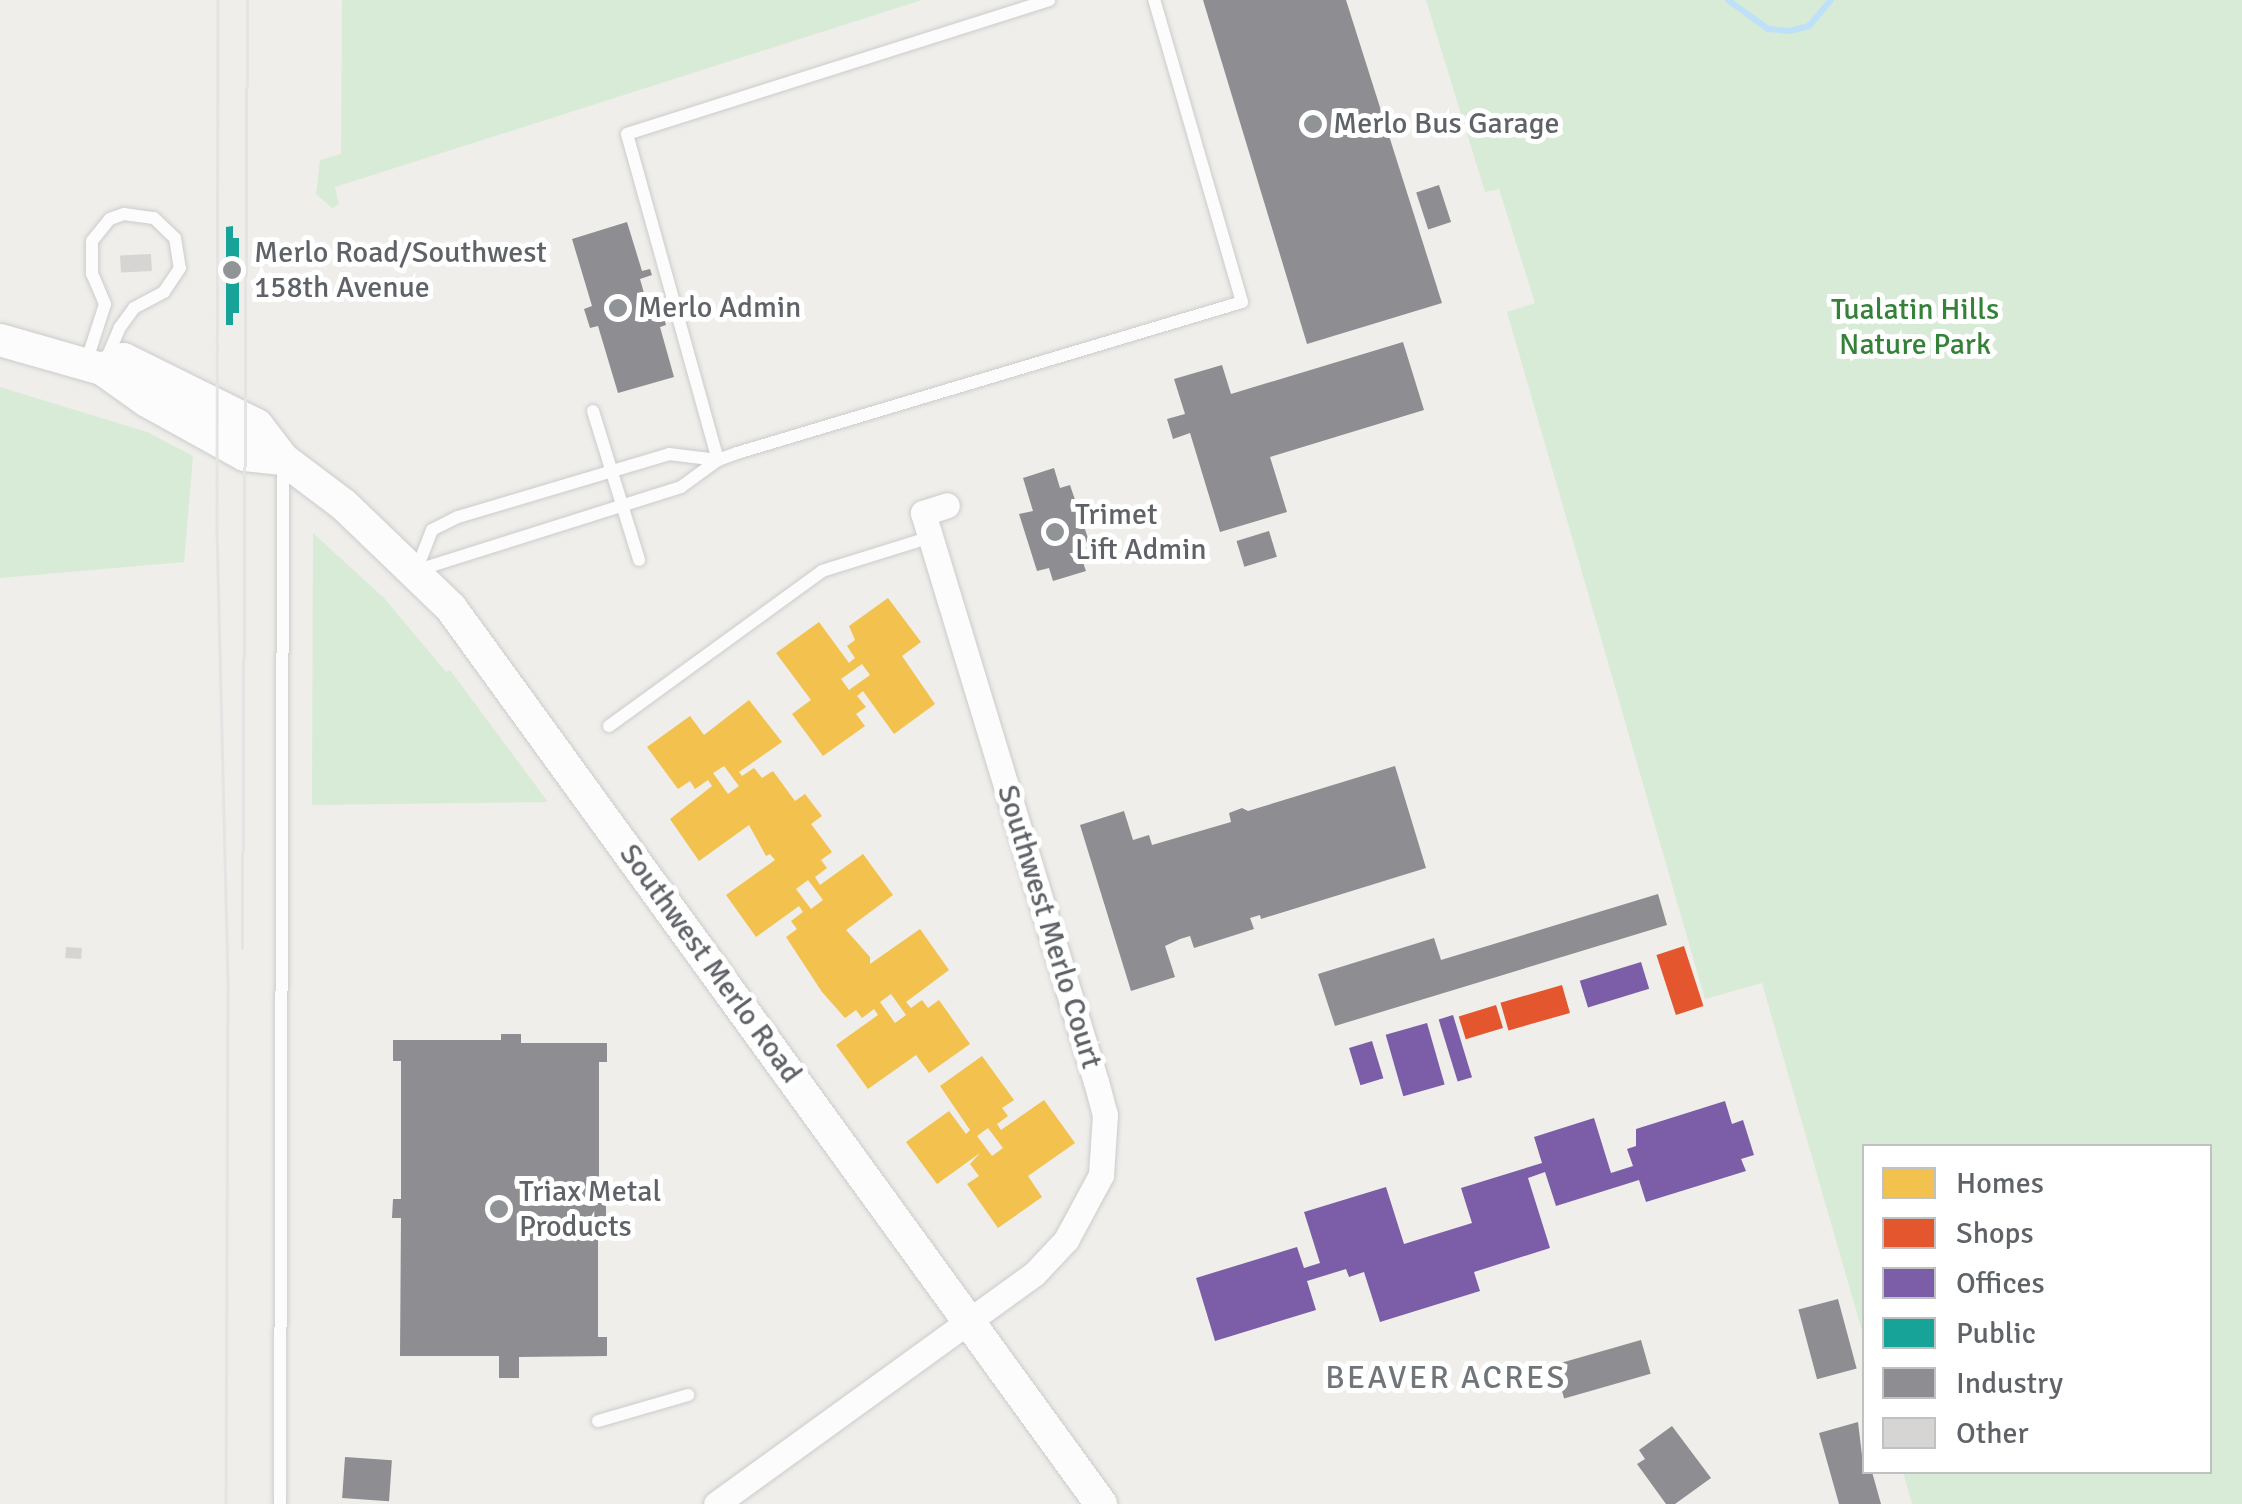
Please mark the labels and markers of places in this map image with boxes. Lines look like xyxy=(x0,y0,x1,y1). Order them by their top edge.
place label: Merlo Bus Garage xyxy=(1333,106,1560,142)
marker: Merlo Bus Garage xyxy=(1302,113,1324,135)
place label: Merlo Road/Southwest 158th Avenue xyxy=(254,235,547,306)
marker: Merlo Road/Southwest 158th Avenue xyxy=(219,257,245,283)
place label: Merlo Admin xyxy=(638,290,801,326)
marker: Merlo Admin xyxy=(607,297,629,319)
place label: Trimet Lift Admin xyxy=(1075,497,1207,568)
marker: Trimet Lift Admin xyxy=(1044,521,1066,543)
place label: Triax Metal Products xyxy=(519,1174,661,1244)
marker: Triax Metal Products xyxy=(488,1198,510,1220)

